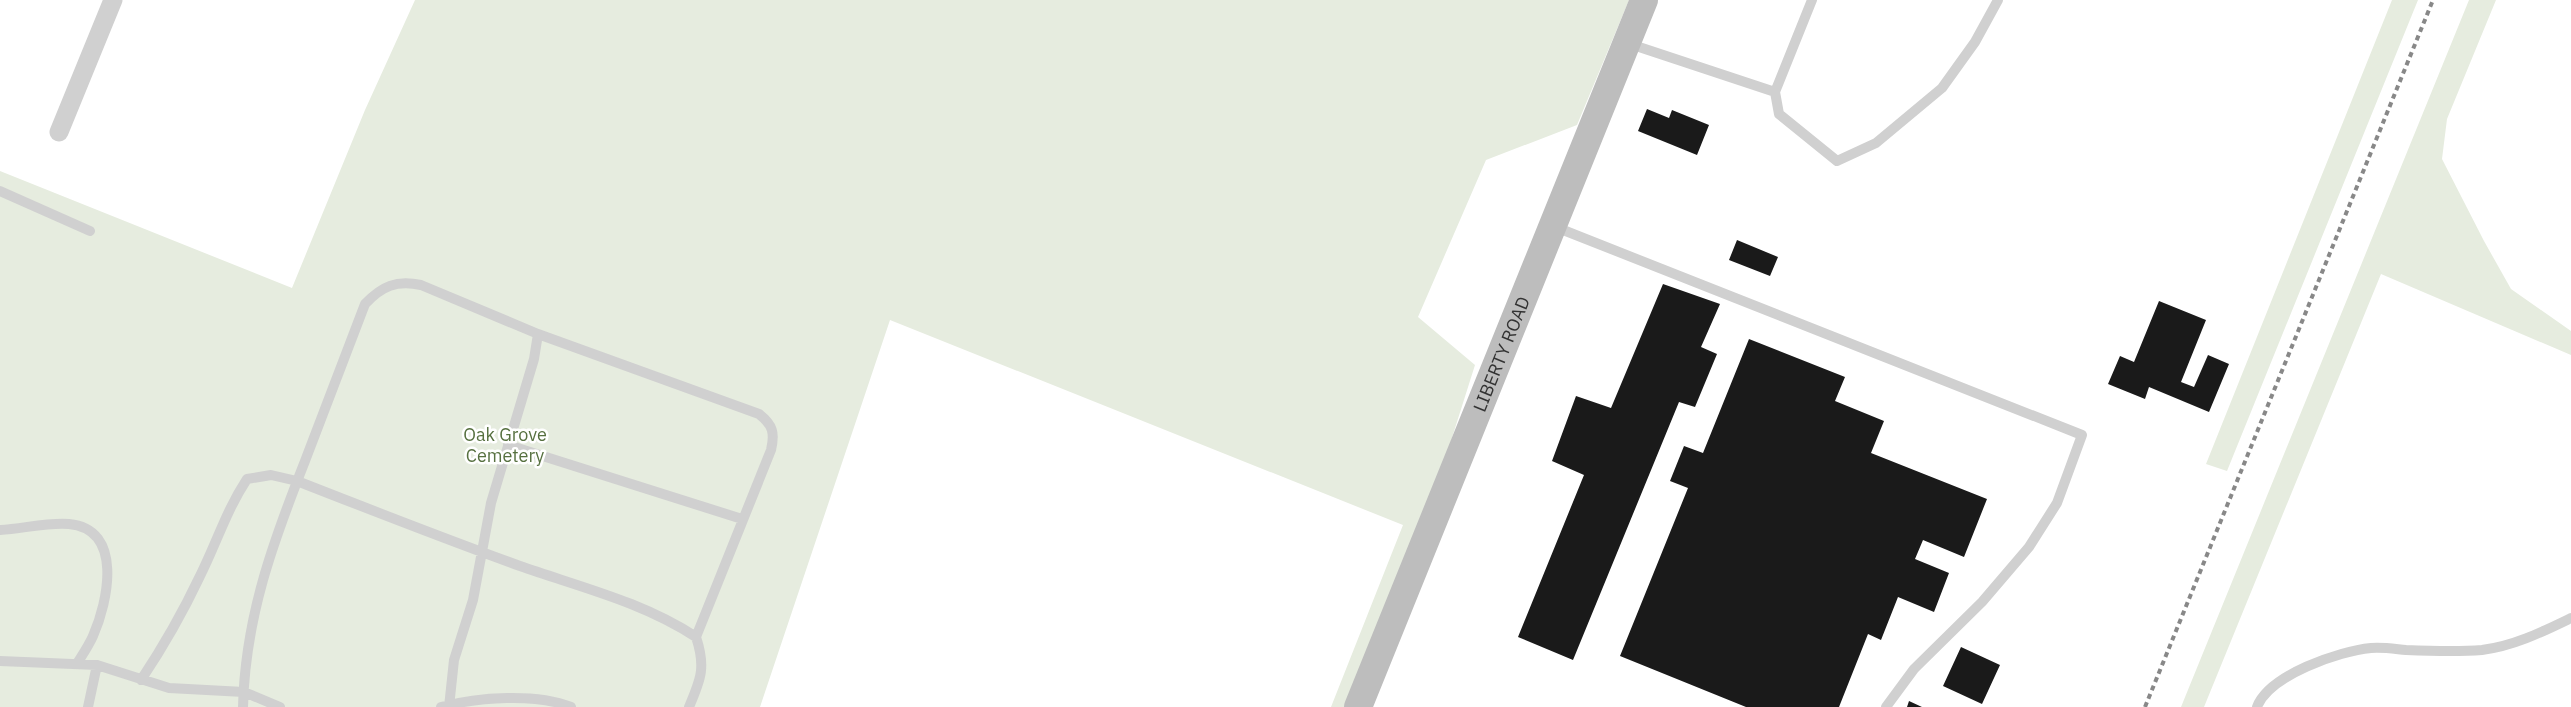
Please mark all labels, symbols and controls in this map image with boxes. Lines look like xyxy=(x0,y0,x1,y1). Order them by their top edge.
street label: LIBERTY ROAD xyxy=(1467,293,1534,415)
park label: Oak Grove Cemetery xyxy=(463,423,547,467)

